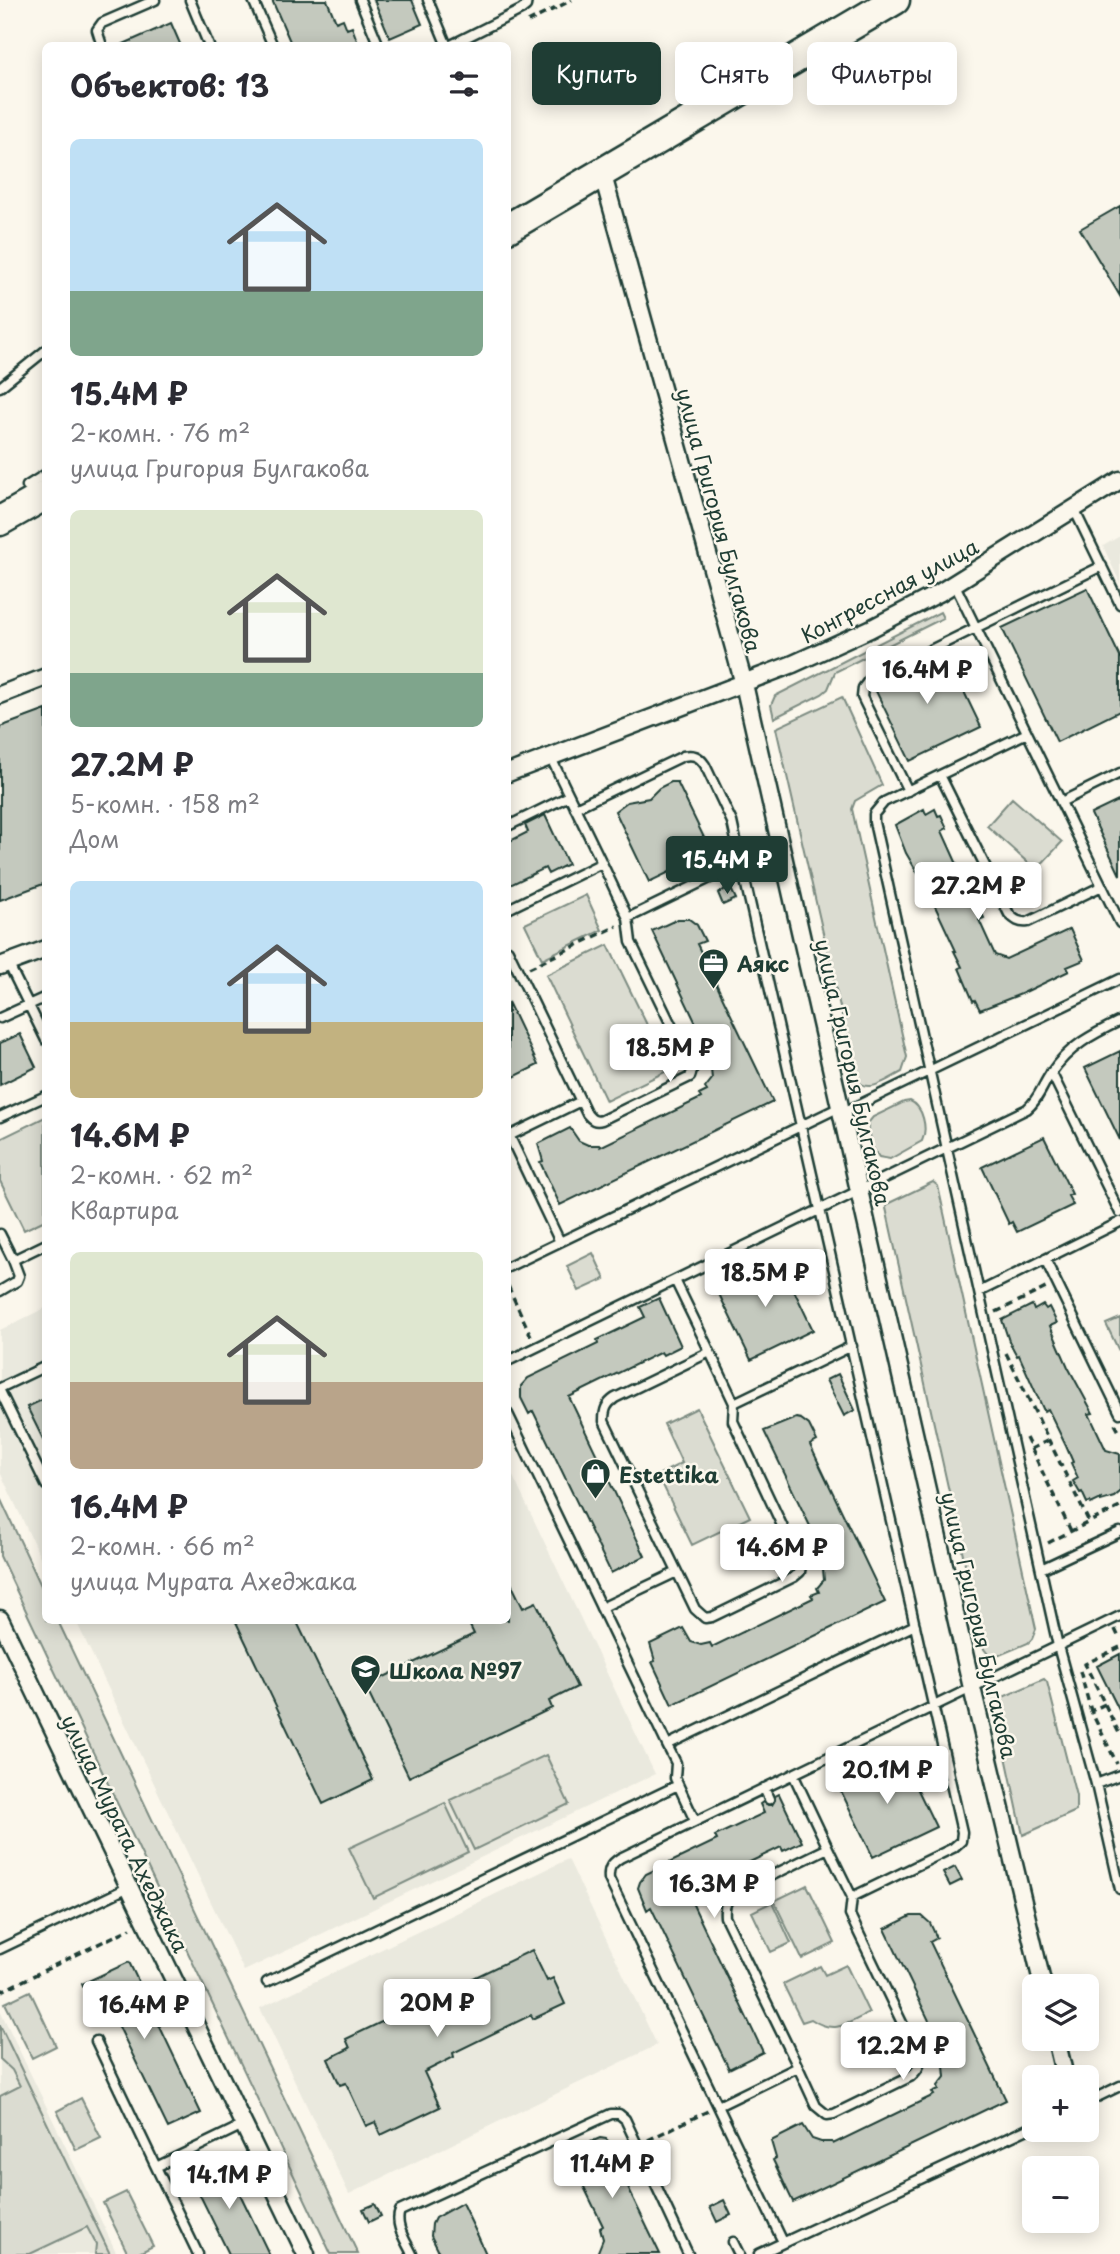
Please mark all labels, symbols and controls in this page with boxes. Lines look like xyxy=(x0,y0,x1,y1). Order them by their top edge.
chip: Купить xyxy=(532,42,661,105)
chip: Снять xyxy=(675,42,793,105)
chip: Фильтры xyxy=(807,42,957,105)
text: Объектов: 13 xyxy=(70,62,269,107)
icon: filters xyxy=(445,65,483,103)
icon: home xyxy=(214,184,340,310)
text: 15.4M ₽ xyxy=(70,370,188,415)
street label: улица Григория Булгакова xyxy=(669,384,771,656)
text: 2-комн. · 76 m² xyxy=(70,415,250,450)
text: улица Григория Булгакова xyxy=(70,450,369,485)
street label: Конгрессная улица xyxy=(794,529,984,650)
icon: home xyxy=(214,555,340,681)
pin: 16.4M ₽ xyxy=(862,646,992,706)
text: 16.4M ₽ xyxy=(882,651,972,686)
text: 27.2M ₽ xyxy=(70,741,194,786)
text: 5-комн. · 158 m² xyxy=(70,786,260,821)
text: Дом xyxy=(70,821,119,856)
pin: 15.4M ₽ xyxy=(662,836,792,896)
text: 15.4M ₽ xyxy=(682,841,772,876)
pin: 27.2M ₽ xyxy=(913,862,1043,922)
text: 27.2M ₽ xyxy=(931,867,1025,902)
icon: home xyxy=(214,926,340,1052)
street label: улица Григория Булгакова xyxy=(808,935,900,1209)
office icon: Аякс xyxy=(697,946,731,990)
place label: Аякс xyxy=(736,947,789,979)
pin: 18.5M ₽ xyxy=(605,1024,735,1084)
text: 18.5M ₽ xyxy=(626,1029,714,1064)
text: 14.6M ₽ xyxy=(70,1112,190,1157)
text: 2-комн. · 62 m² xyxy=(70,1157,253,1192)
text: Квартира xyxy=(70,1192,178,1227)
pin: 18.5M ₽ xyxy=(700,1250,830,1309)
text: 18.5M ₽ xyxy=(721,1254,809,1289)
icon: home xyxy=(214,1297,340,1423)
shop icon: Estettika xyxy=(579,1457,613,1501)
place label: Estettika xyxy=(619,1458,719,1490)
text: 16.4M ₽ xyxy=(70,1483,188,1528)
street label: улица Григория Булгакова xyxy=(934,1488,1026,1762)
pin: 14.6M ₽ xyxy=(717,1524,847,1584)
text: 2-комн. · 66 m² xyxy=(70,1528,255,1563)
text: 14.6M ₽ xyxy=(736,1529,828,1564)
text: улица Мурата Ахеджака xyxy=(70,1563,357,1598)
school or university icon: Школа №97 xyxy=(349,1653,383,1697)
place label: Школа №97 xyxy=(389,1654,523,1686)
street label: улица Мурата Ахеджака xyxy=(54,1708,198,1958)
pin: 20.1M ₽ xyxy=(822,1746,952,1806)
text: 20.1M ₽ xyxy=(841,1751,933,1786)
pin: 16.3M ₽ xyxy=(649,1860,779,1920)
text: 16.3M ₽ xyxy=(669,1865,759,1900)
map controls xyxy=(1022,1974,1099,2233)
button: layers xyxy=(1022,1974,1099,2051)
pin: 20M ₽ xyxy=(388,1980,486,2039)
pin: 16.4M ₽ xyxy=(79,1982,209,2041)
text: 20M ₽ xyxy=(399,1984,475,2019)
text: 16.4M ₽ xyxy=(99,1986,189,2021)
pin: 12.2M ₽ xyxy=(838,2022,968,2082)
text: 12.2M ₽ xyxy=(857,2027,949,2062)
button: + xyxy=(1022,2065,1099,2142)
pin: 11.4M ₽ xyxy=(547,2140,677,2200)
text: 11.4M ₽ xyxy=(570,2145,654,2180)
pin: 14.1M ₽ xyxy=(164,2152,294,2211)
text: 14.1M ₽ xyxy=(186,2156,272,2191)
button: − xyxy=(1022,2156,1099,2233)

